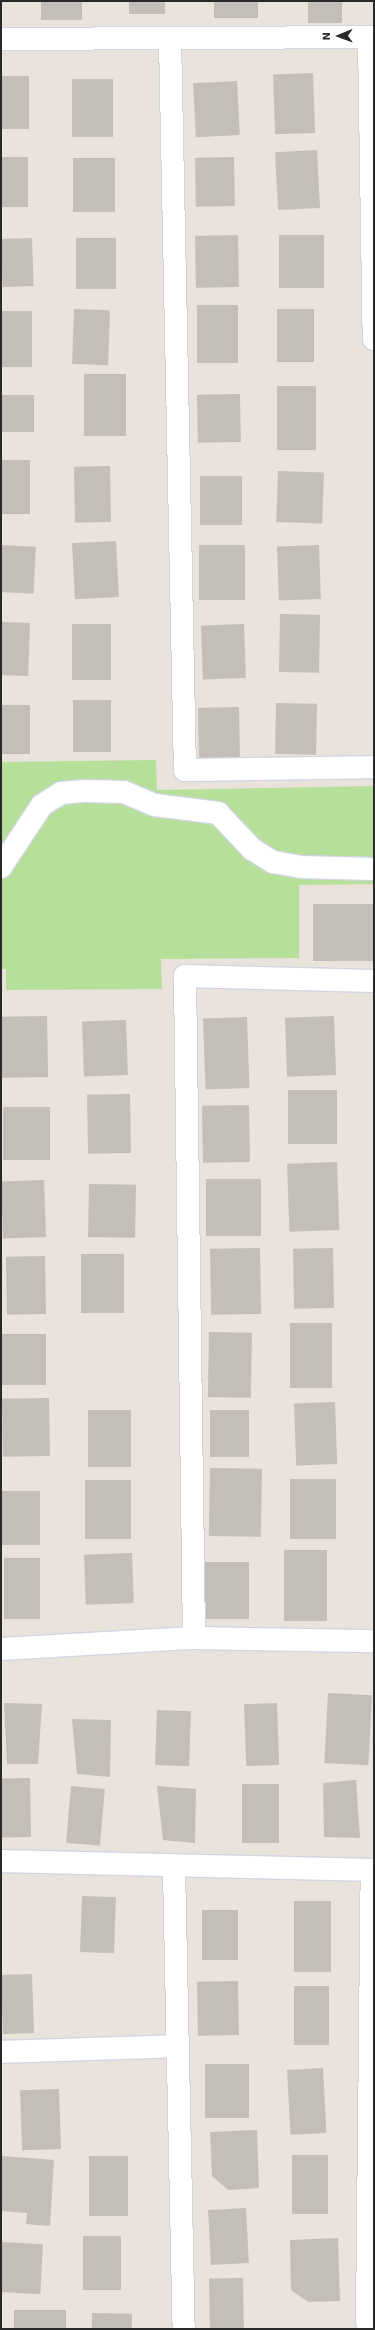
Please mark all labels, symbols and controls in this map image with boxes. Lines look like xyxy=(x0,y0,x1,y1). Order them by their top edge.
north arrow xyxy=(319,16,359,56)
text: N xyxy=(320,32,333,40)

